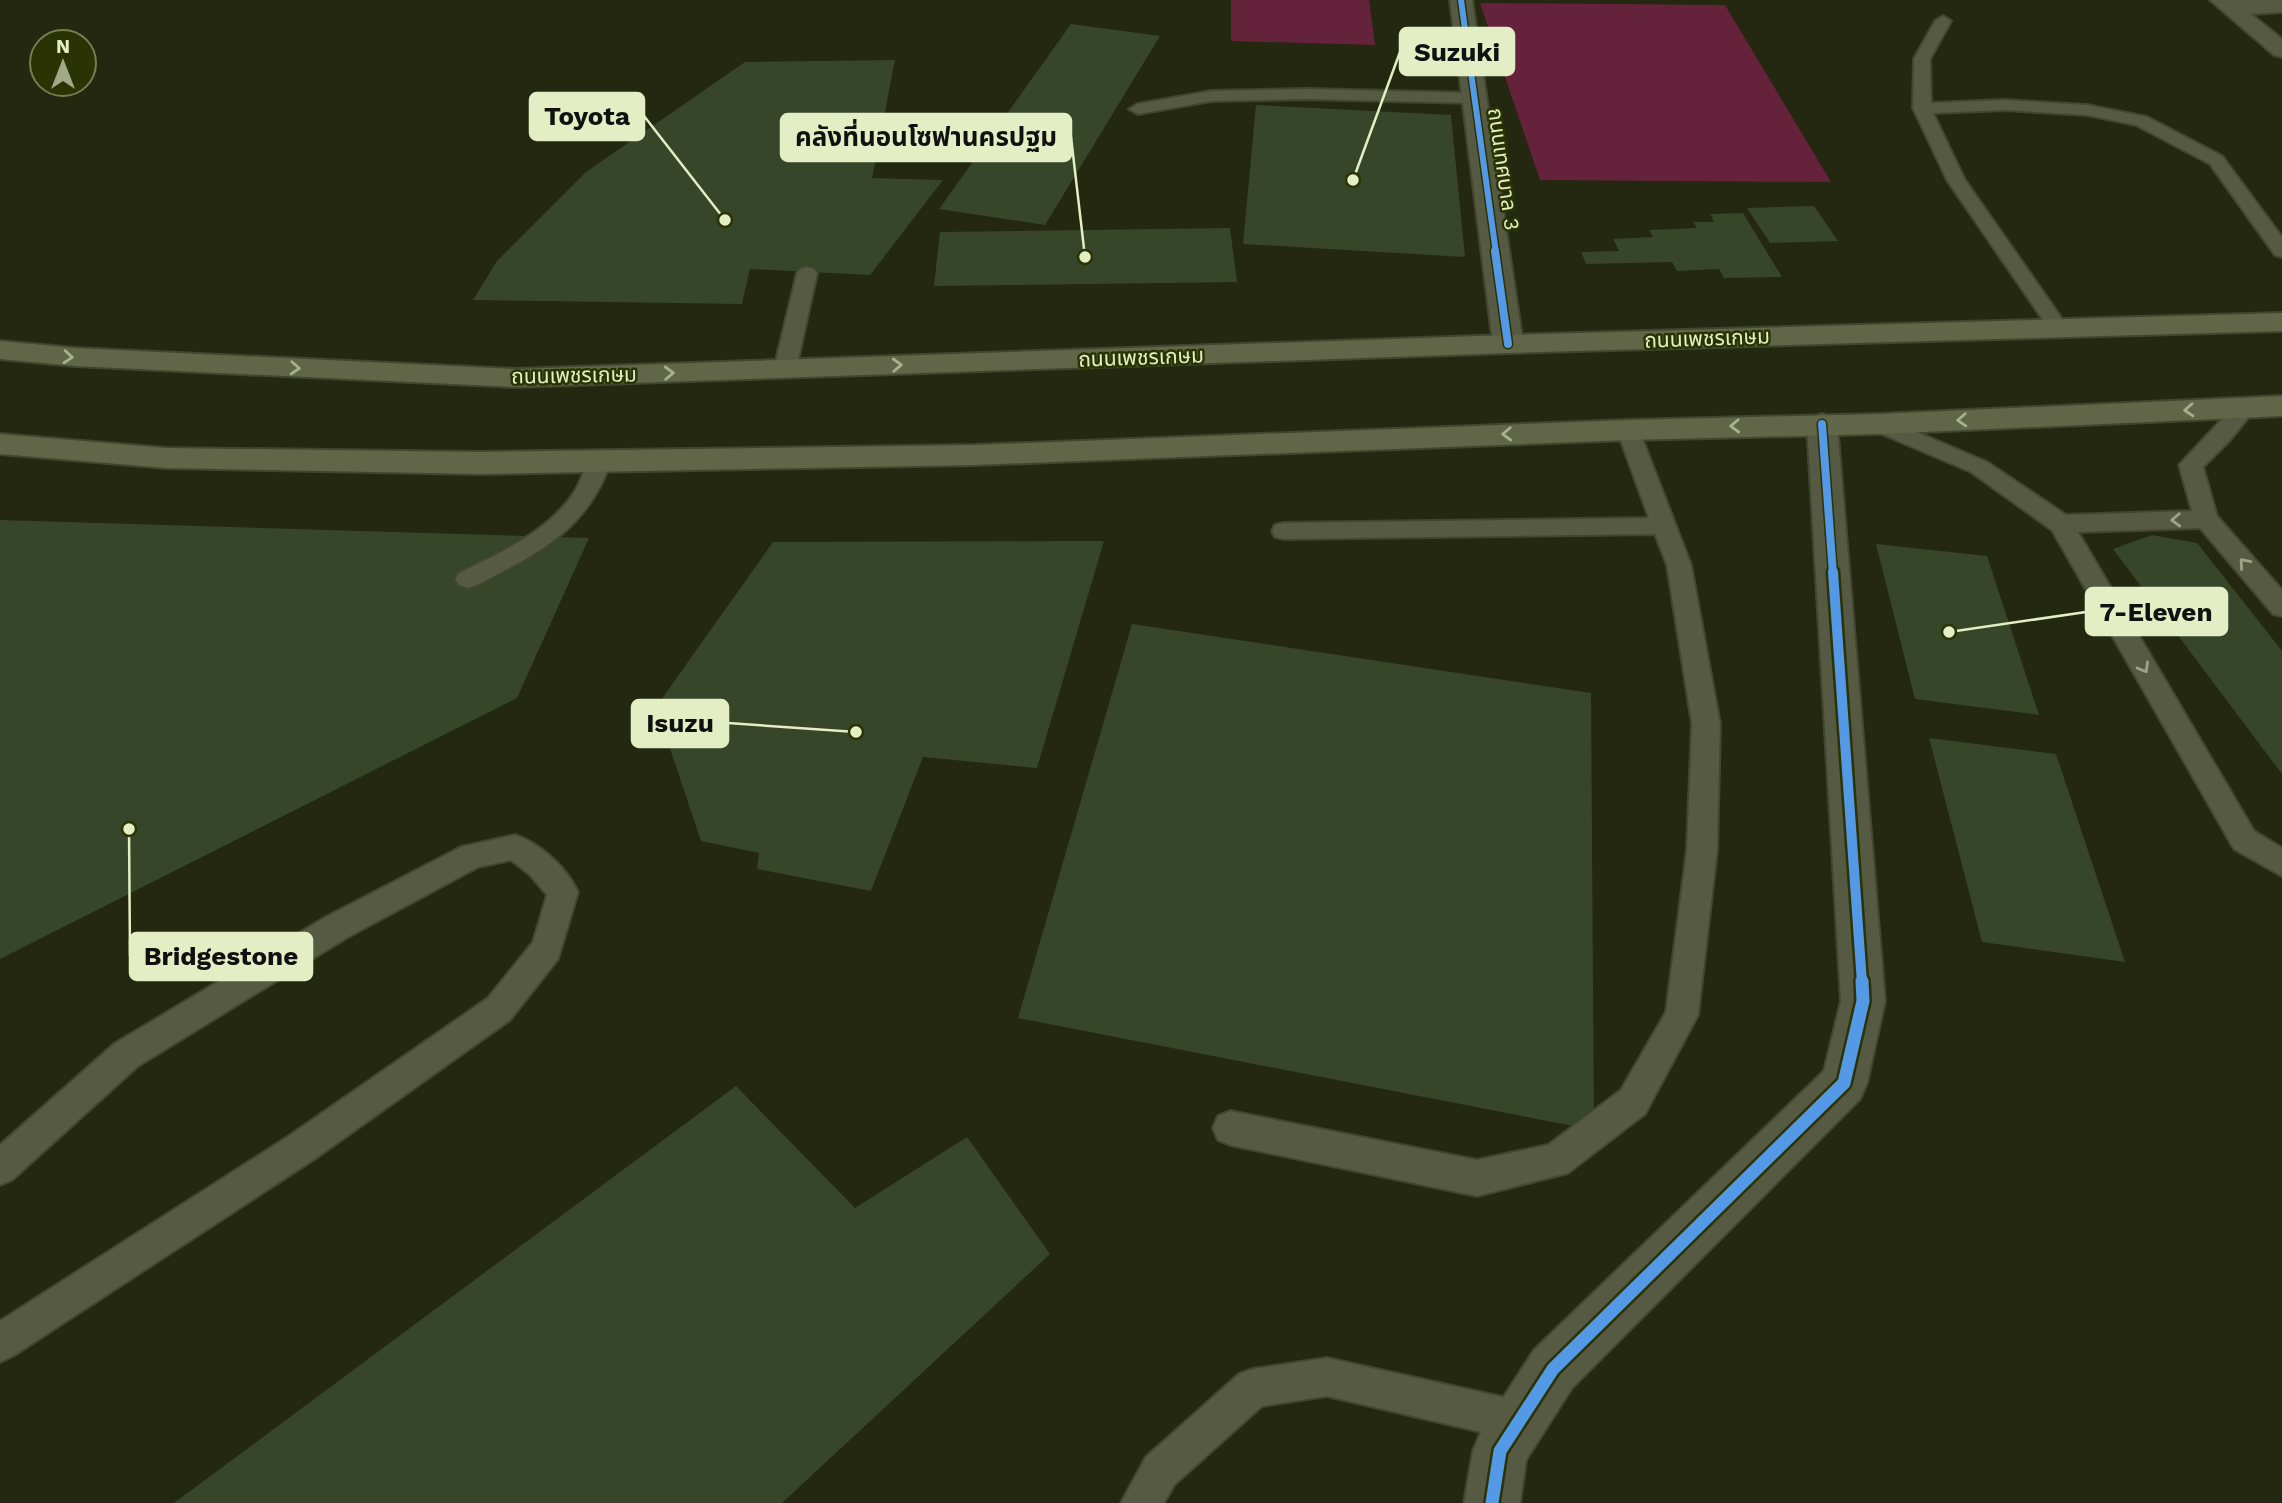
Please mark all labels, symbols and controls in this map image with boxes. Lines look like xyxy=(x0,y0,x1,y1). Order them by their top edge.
north arrow xyxy=(28,28,98,98)
callout: Suzuki xyxy=(1400,28,1514,75)
text: N xyxy=(56,35,70,58)
text: Suzuki xyxy=(1414,37,1500,67)
callout: Toyota xyxy=(530,93,644,140)
text: Toyota xyxy=(544,101,630,131)
street label: ถนนเทศบาล 3 xyxy=(1483,106,1525,232)
callout: คลังที่นอนโซฟานครปฐม xyxy=(781,114,1071,161)
text: คลังที่นอนโซฟานครปฐม xyxy=(795,119,1057,152)
street label: ถนนเพชรเกษม xyxy=(1644,323,1770,353)
street label: ถนนเพชรเกษม xyxy=(1078,342,1204,372)
one-way arrow xyxy=(62,349,74,364)
one-way arrow xyxy=(892,357,902,373)
one-way arrow xyxy=(290,360,301,375)
street label: ถนนเพชรเกษม xyxy=(511,361,637,389)
one-way arrow xyxy=(664,365,675,380)
one-way arrow xyxy=(2184,402,2195,417)
one-way arrow xyxy=(1956,413,1967,428)
one-way arrow xyxy=(1729,419,1740,434)
one-way arrow xyxy=(1502,427,1513,442)
one-way arrow xyxy=(2170,512,2181,527)
one-way arrow xyxy=(2240,558,2252,571)
callout: 7-Eleven xyxy=(2086,588,2227,635)
text: 7-Eleven xyxy=(2099,597,2213,627)
one-way arrow xyxy=(2136,660,2149,673)
callout: Isuzu xyxy=(632,700,728,747)
text: Isuzu xyxy=(646,708,714,738)
callout: Bridgestone xyxy=(130,933,312,980)
text: Bridgestone xyxy=(144,941,298,971)

